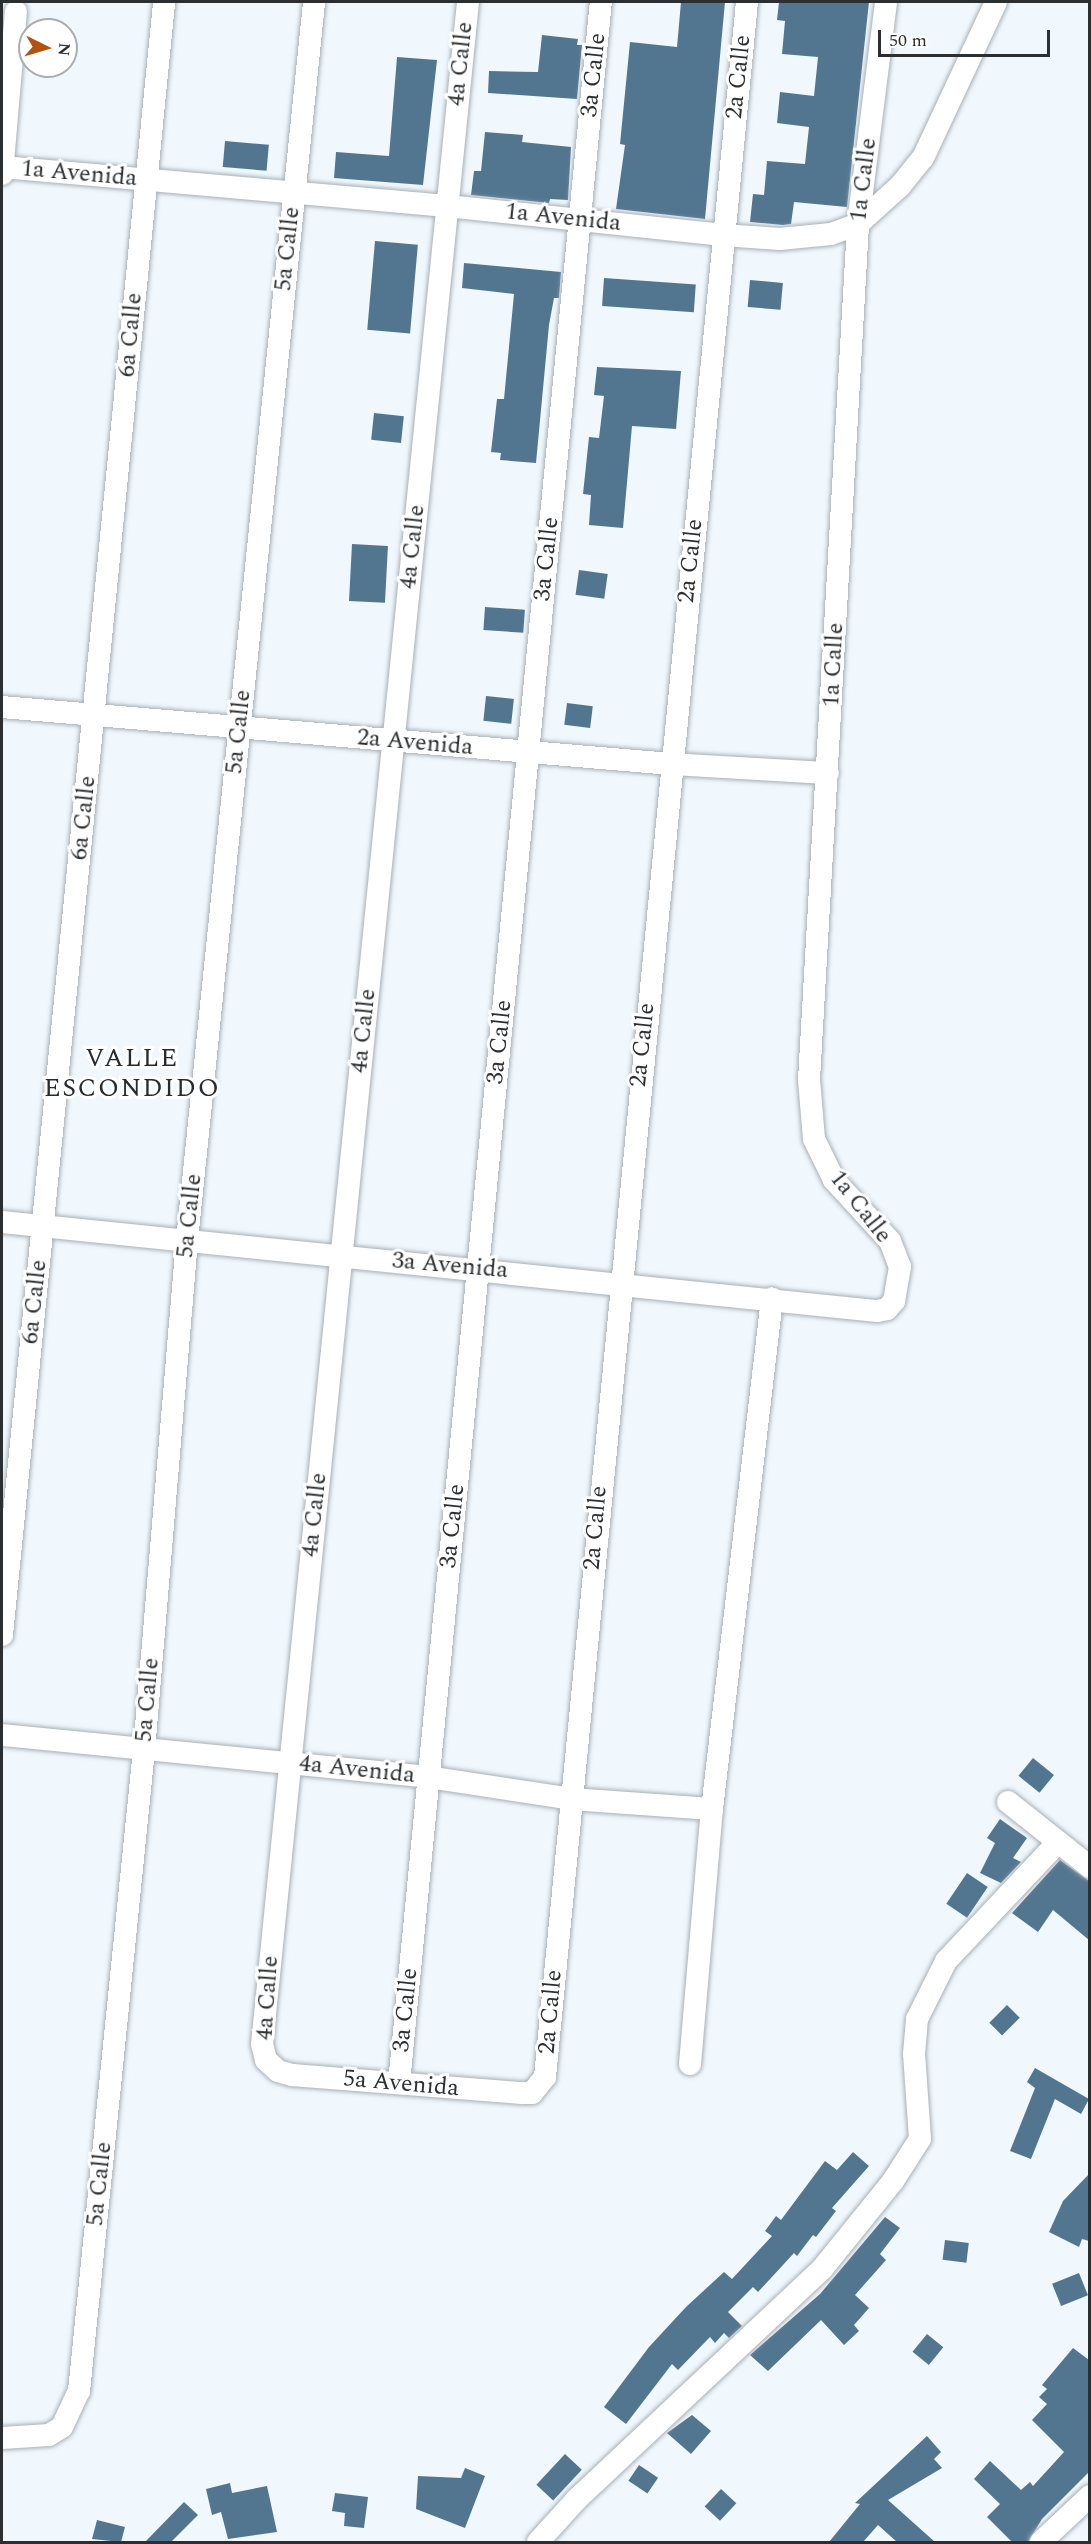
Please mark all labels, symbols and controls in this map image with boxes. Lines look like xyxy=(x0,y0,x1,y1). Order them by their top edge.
north arrow xyxy=(18,18,78,78)
scale bar xyxy=(881,18,1054,56)
street label: 4a Calle xyxy=(442,20,480,108)
text: 50 m xyxy=(889,27,927,54)
street label: 3a Calle xyxy=(575,31,613,119)
street label: 2a Calle xyxy=(720,33,758,121)
text: N xyxy=(51,42,76,57)
street label: 1a Calle xyxy=(845,136,883,224)
street label: 1a Avenida xyxy=(20,155,138,193)
street label: 1a Avenida xyxy=(504,198,622,238)
street label: 5a Calle xyxy=(269,205,307,293)
street label: 6a Calle xyxy=(113,292,149,378)
street label: 4a Calle xyxy=(394,503,432,591)
street label: 3a Calle xyxy=(528,515,566,603)
street label: 2a Calle xyxy=(672,517,710,605)
street label: 1a Calle xyxy=(817,622,851,708)
street label: 5a Calle xyxy=(220,688,258,776)
street label: 2a Avenida xyxy=(356,724,474,762)
street label: 6a Calle xyxy=(65,774,103,862)
street label: 4a Calle xyxy=(345,987,383,1075)
street label: 3a Calle xyxy=(481,998,519,1086)
street label: 2a Calle xyxy=(624,1001,662,1089)
district label: VALLE ESCONDIDO xyxy=(44,1043,220,1104)
street label: 1a Calle xyxy=(823,1165,897,1249)
street label: 5a Calle xyxy=(171,1172,209,1260)
street label: 3a Avenida xyxy=(391,1247,509,1285)
street label: 6a Calle xyxy=(16,1258,54,1346)
street label: 4a Calle xyxy=(296,1471,334,1559)
street label: 3a Calle xyxy=(434,1482,472,1570)
street label: 2a Calle xyxy=(578,1485,614,1571)
street label: 5a Calle xyxy=(130,1657,166,1743)
street label: 4a Avenida xyxy=(298,1750,416,1790)
street label: 4a Calle xyxy=(251,1955,285,2041)
street label: 3a Calle xyxy=(387,1966,425,2054)
street label: 2a Calle xyxy=(533,1969,569,2055)
street label: 5a Avenida xyxy=(342,2065,460,2103)
street label: 5a Calle xyxy=(81,2140,119,2228)

